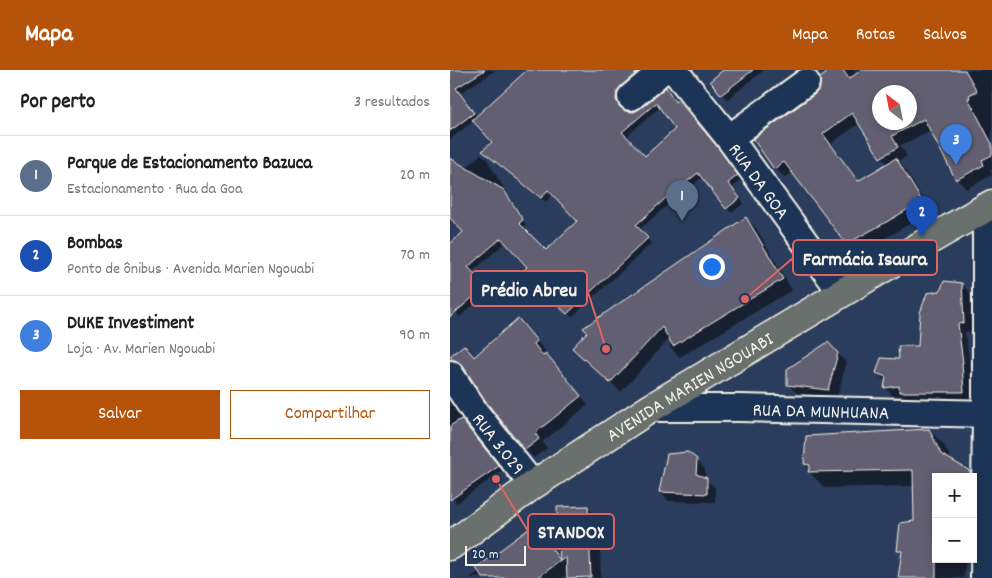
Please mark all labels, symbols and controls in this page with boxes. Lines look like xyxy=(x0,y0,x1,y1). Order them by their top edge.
text: Mapa xyxy=(25,18,73,52)
text: Mapa xyxy=(792,23,828,48)
text: Rotas xyxy=(856,23,895,48)
text: Salvos xyxy=(923,23,967,48)
north arrow xyxy=(872,85,917,130)
text: Por perto xyxy=(20,88,95,118)
text: 3 resultados xyxy=(354,91,430,114)
pin: 3 xyxy=(940,124,972,165)
street label: RUA DA GOA xyxy=(720,139,794,226)
text: Parque de Estacionamento Bazuca xyxy=(67,151,312,178)
text: 1 xyxy=(34,164,38,187)
text: 20 m xyxy=(400,164,430,187)
text: Estacionamento · Rua da Goa xyxy=(67,178,242,201)
pin: 1 xyxy=(666,180,698,221)
pin: 2 xyxy=(906,196,938,237)
text: Bombas xyxy=(67,231,123,258)
callout: Farmácia Isaura xyxy=(793,240,937,275)
text: 2 xyxy=(33,244,40,267)
text: 70 m xyxy=(400,244,430,267)
text: Farmácia Isaura xyxy=(803,247,928,275)
your location xyxy=(699,254,725,280)
text: Ponto de ônibus · Avenida Marien Ngouabi xyxy=(67,258,314,281)
callout: Prédio Abreu xyxy=(471,271,587,306)
text: Prédio Abreu xyxy=(481,278,577,306)
text: DUKE Investiment xyxy=(67,311,194,338)
text: 3 xyxy=(32,324,40,347)
text: 90 m xyxy=(399,324,430,347)
street label: AVENIDA MARIEN NGOUABI xyxy=(602,327,780,450)
text: Loja · Av. Marien Ngouabi xyxy=(67,338,215,361)
button: Salvar xyxy=(20,390,220,439)
button: Compartilhar xyxy=(230,390,430,439)
street label: RUA DA MUNHUANA xyxy=(752,398,889,429)
street label: RUA 3.029 xyxy=(464,408,530,482)
map controls xyxy=(932,473,977,563)
button: + xyxy=(932,473,977,518)
callout: STANDOX xyxy=(528,514,614,549)
button: − xyxy=(932,518,977,563)
text: STANDOX xyxy=(538,520,604,548)
scale bar xyxy=(465,543,526,566)
text: 20 m xyxy=(472,545,499,565)

